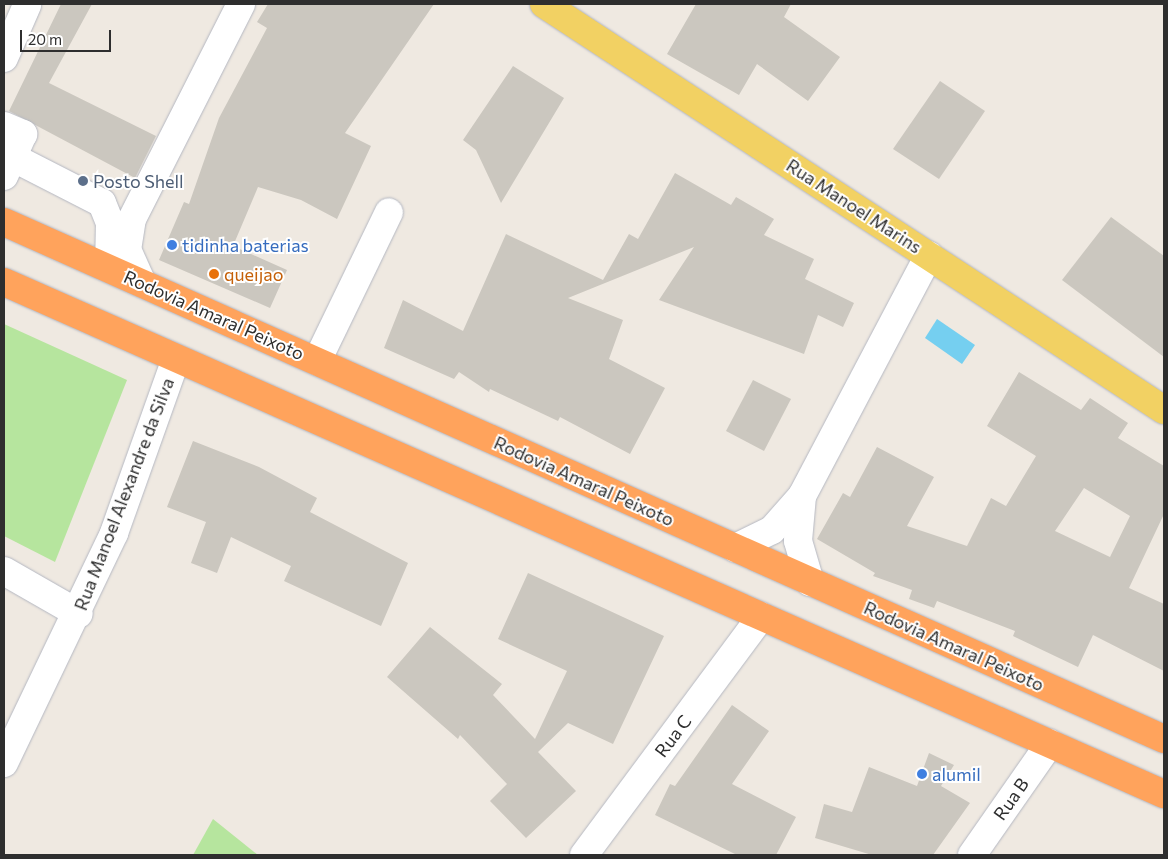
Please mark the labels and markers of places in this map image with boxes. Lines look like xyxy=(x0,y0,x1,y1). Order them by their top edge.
place label: Posto Shell xyxy=(93,170,184,192)
marker: Posto Shell xyxy=(77,175,89,187)
place label: tidinha baterias xyxy=(182,234,309,256)
marker: tidinha baterias xyxy=(166,239,178,251)
place label: queijao xyxy=(224,263,283,285)
marker: queijao xyxy=(208,268,220,280)
place label: alumil xyxy=(932,763,981,785)
marker: alumil xyxy=(916,768,928,780)

